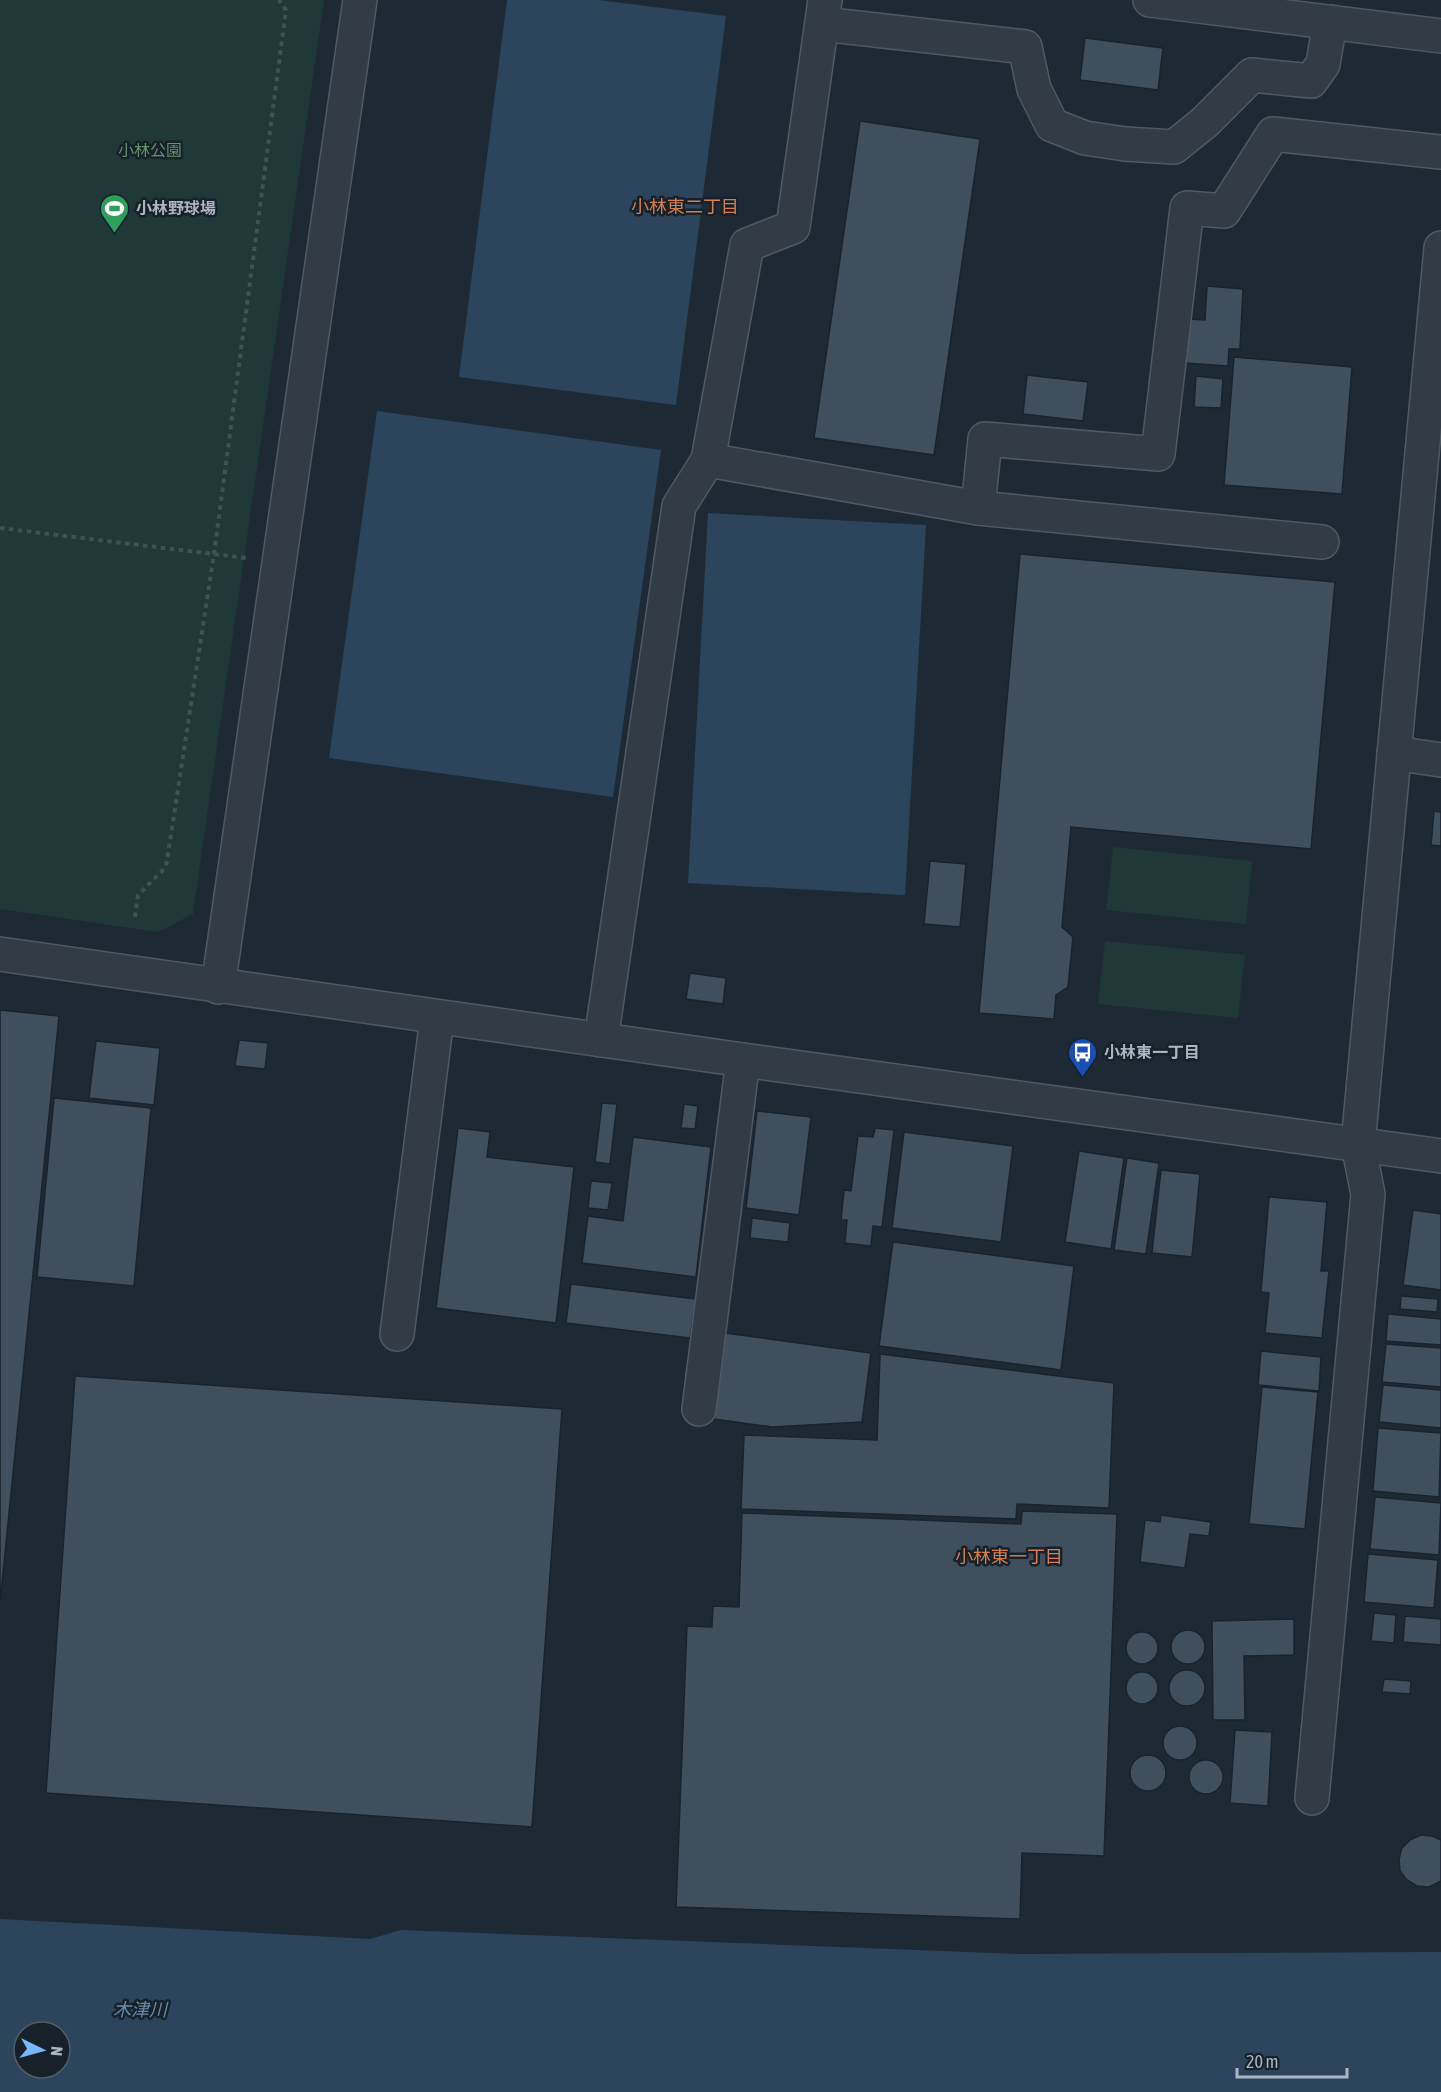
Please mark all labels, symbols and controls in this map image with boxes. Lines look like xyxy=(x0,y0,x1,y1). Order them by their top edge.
park label: 小林公園 xyxy=(118,141,182,159)
sports icon: 小林野球場 xyxy=(99,192,131,234)
district label: 小林東二丁目 xyxy=(631,196,739,217)
place label: 小林野球場 xyxy=(136,199,216,217)
bus stop icon: 小林東一丁目 xyxy=(1067,1036,1099,1078)
place label: 小林東一丁目 xyxy=(1104,1043,1200,1061)
district label: 小林東一丁目 xyxy=(955,1546,1063,1567)
water label: 木津川 xyxy=(113,1999,169,2020)
north arrow xyxy=(12,2020,72,2080)
scale bar xyxy=(1237,2041,1346,2079)
text: N xyxy=(48,2046,66,2057)
text: 20 m xyxy=(1246,2051,1278,2072)

